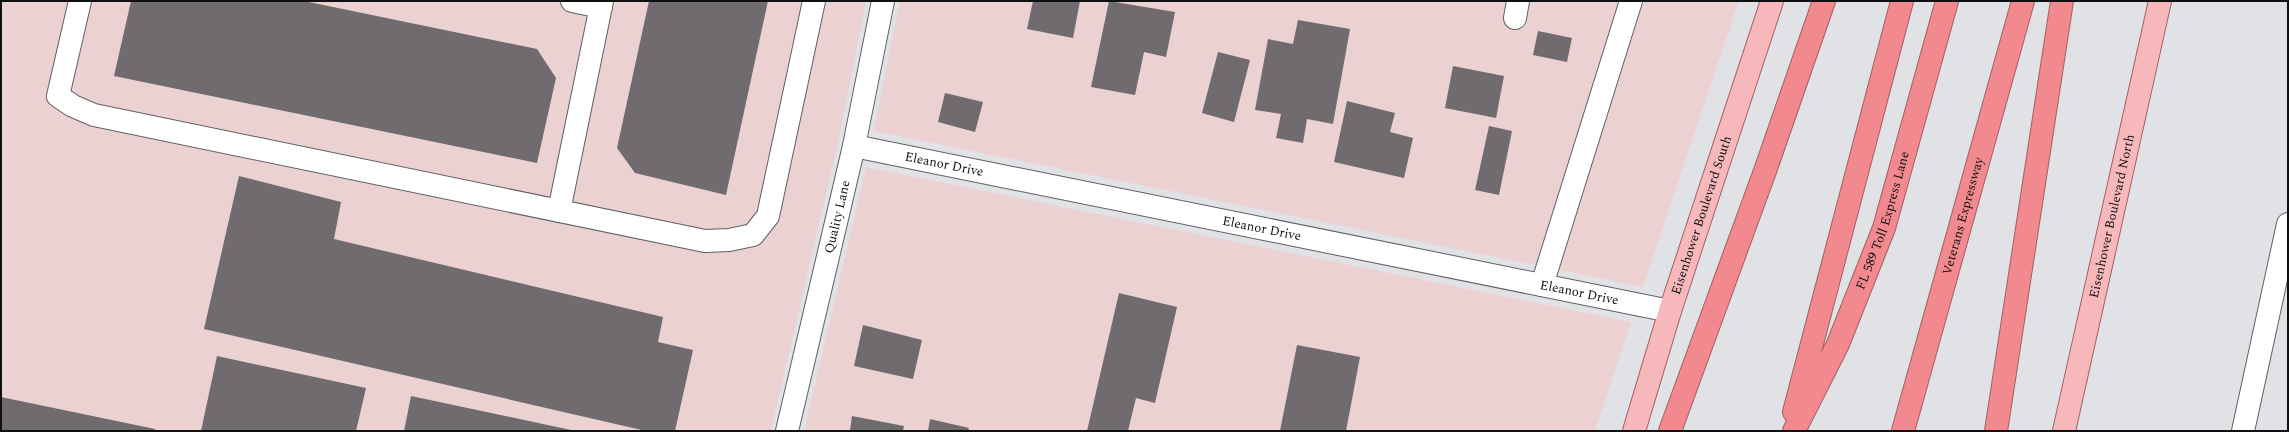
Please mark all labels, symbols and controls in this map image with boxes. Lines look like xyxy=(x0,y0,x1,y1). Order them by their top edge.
street label: Eisenhower Boulevard North xyxy=(2084,132,2140,300)
street label: Eisenhower Boulevard South xyxy=(1666,133,1737,297)
street label: Eleanor Drive xyxy=(903,147,985,182)
street label: FL 589 Toll Express Lane xyxy=(1850,149,1915,293)
street label: Veterans Expressway xyxy=(1937,154,1989,277)
street label: Quality Lane xyxy=(819,178,856,255)
street label: Eleanor Drive xyxy=(1221,211,1303,246)
street label: Eleanor Drive xyxy=(1538,275,1620,310)

